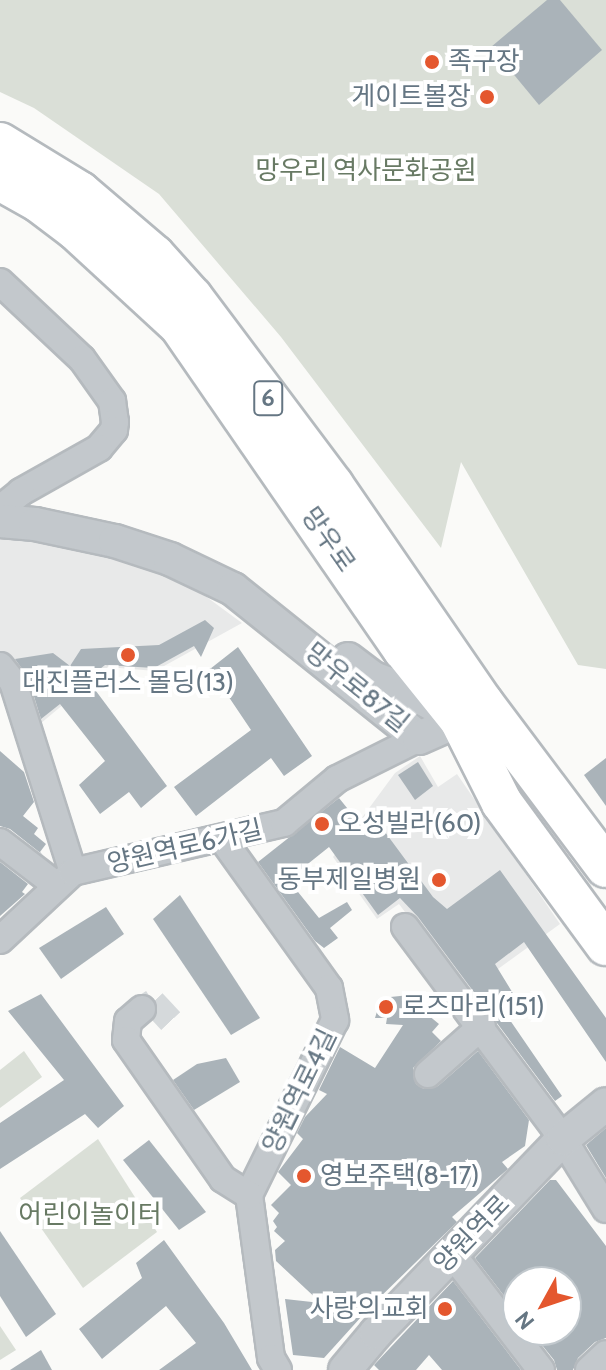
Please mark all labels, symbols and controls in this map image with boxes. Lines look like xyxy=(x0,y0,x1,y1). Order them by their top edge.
place label: 족구장 xyxy=(448,46,520,78)
marker: 족구장 xyxy=(423,53,441,71)
place label: 게이트볼장 xyxy=(351,81,471,113)
marker: 게이트볼장 xyxy=(478,88,496,106)
park label: 망우리 역사문화공원 xyxy=(255,155,477,187)
road number: 6 xyxy=(252,378,284,418)
street label: 망우로 xyxy=(295,502,361,578)
street label: 망우로87길 xyxy=(299,637,415,739)
marker: 대진플러스 몰딩(13) xyxy=(119,646,137,664)
place label: 대진플러스 몰딩(13) xyxy=(22,667,234,699)
place label: 오성빌라(60) xyxy=(338,808,481,840)
street label: 양원역로6가길 xyxy=(104,814,266,880)
marker: 오성빌라(60) xyxy=(313,815,331,833)
place label: 동부제일병원 xyxy=(277,864,421,896)
marker: 동부제일병원 xyxy=(428,869,450,891)
place label: 로즈마리(151) xyxy=(402,991,545,1023)
marker: 로즈마리(151) xyxy=(377,998,395,1016)
street label: 양원역로4길 xyxy=(256,1024,344,1158)
place label: 영보주택(8-17) xyxy=(320,1160,479,1192)
marker: 영보주택(8-17) xyxy=(295,1167,313,1185)
street label: 양원역로 xyxy=(428,1189,516,1279)
park label: 어린이놀이터 xyxy=(18,1199,162,1231)
north arrow xyxy=(502,1266,582,1346)
place label: 사랑의교회 xyxy=(309,1293,429,1325)
marker: 사랑의교회 xyxy=(436,1300,454,1318)
text: N xyxy=(509,1306,540,1335)

